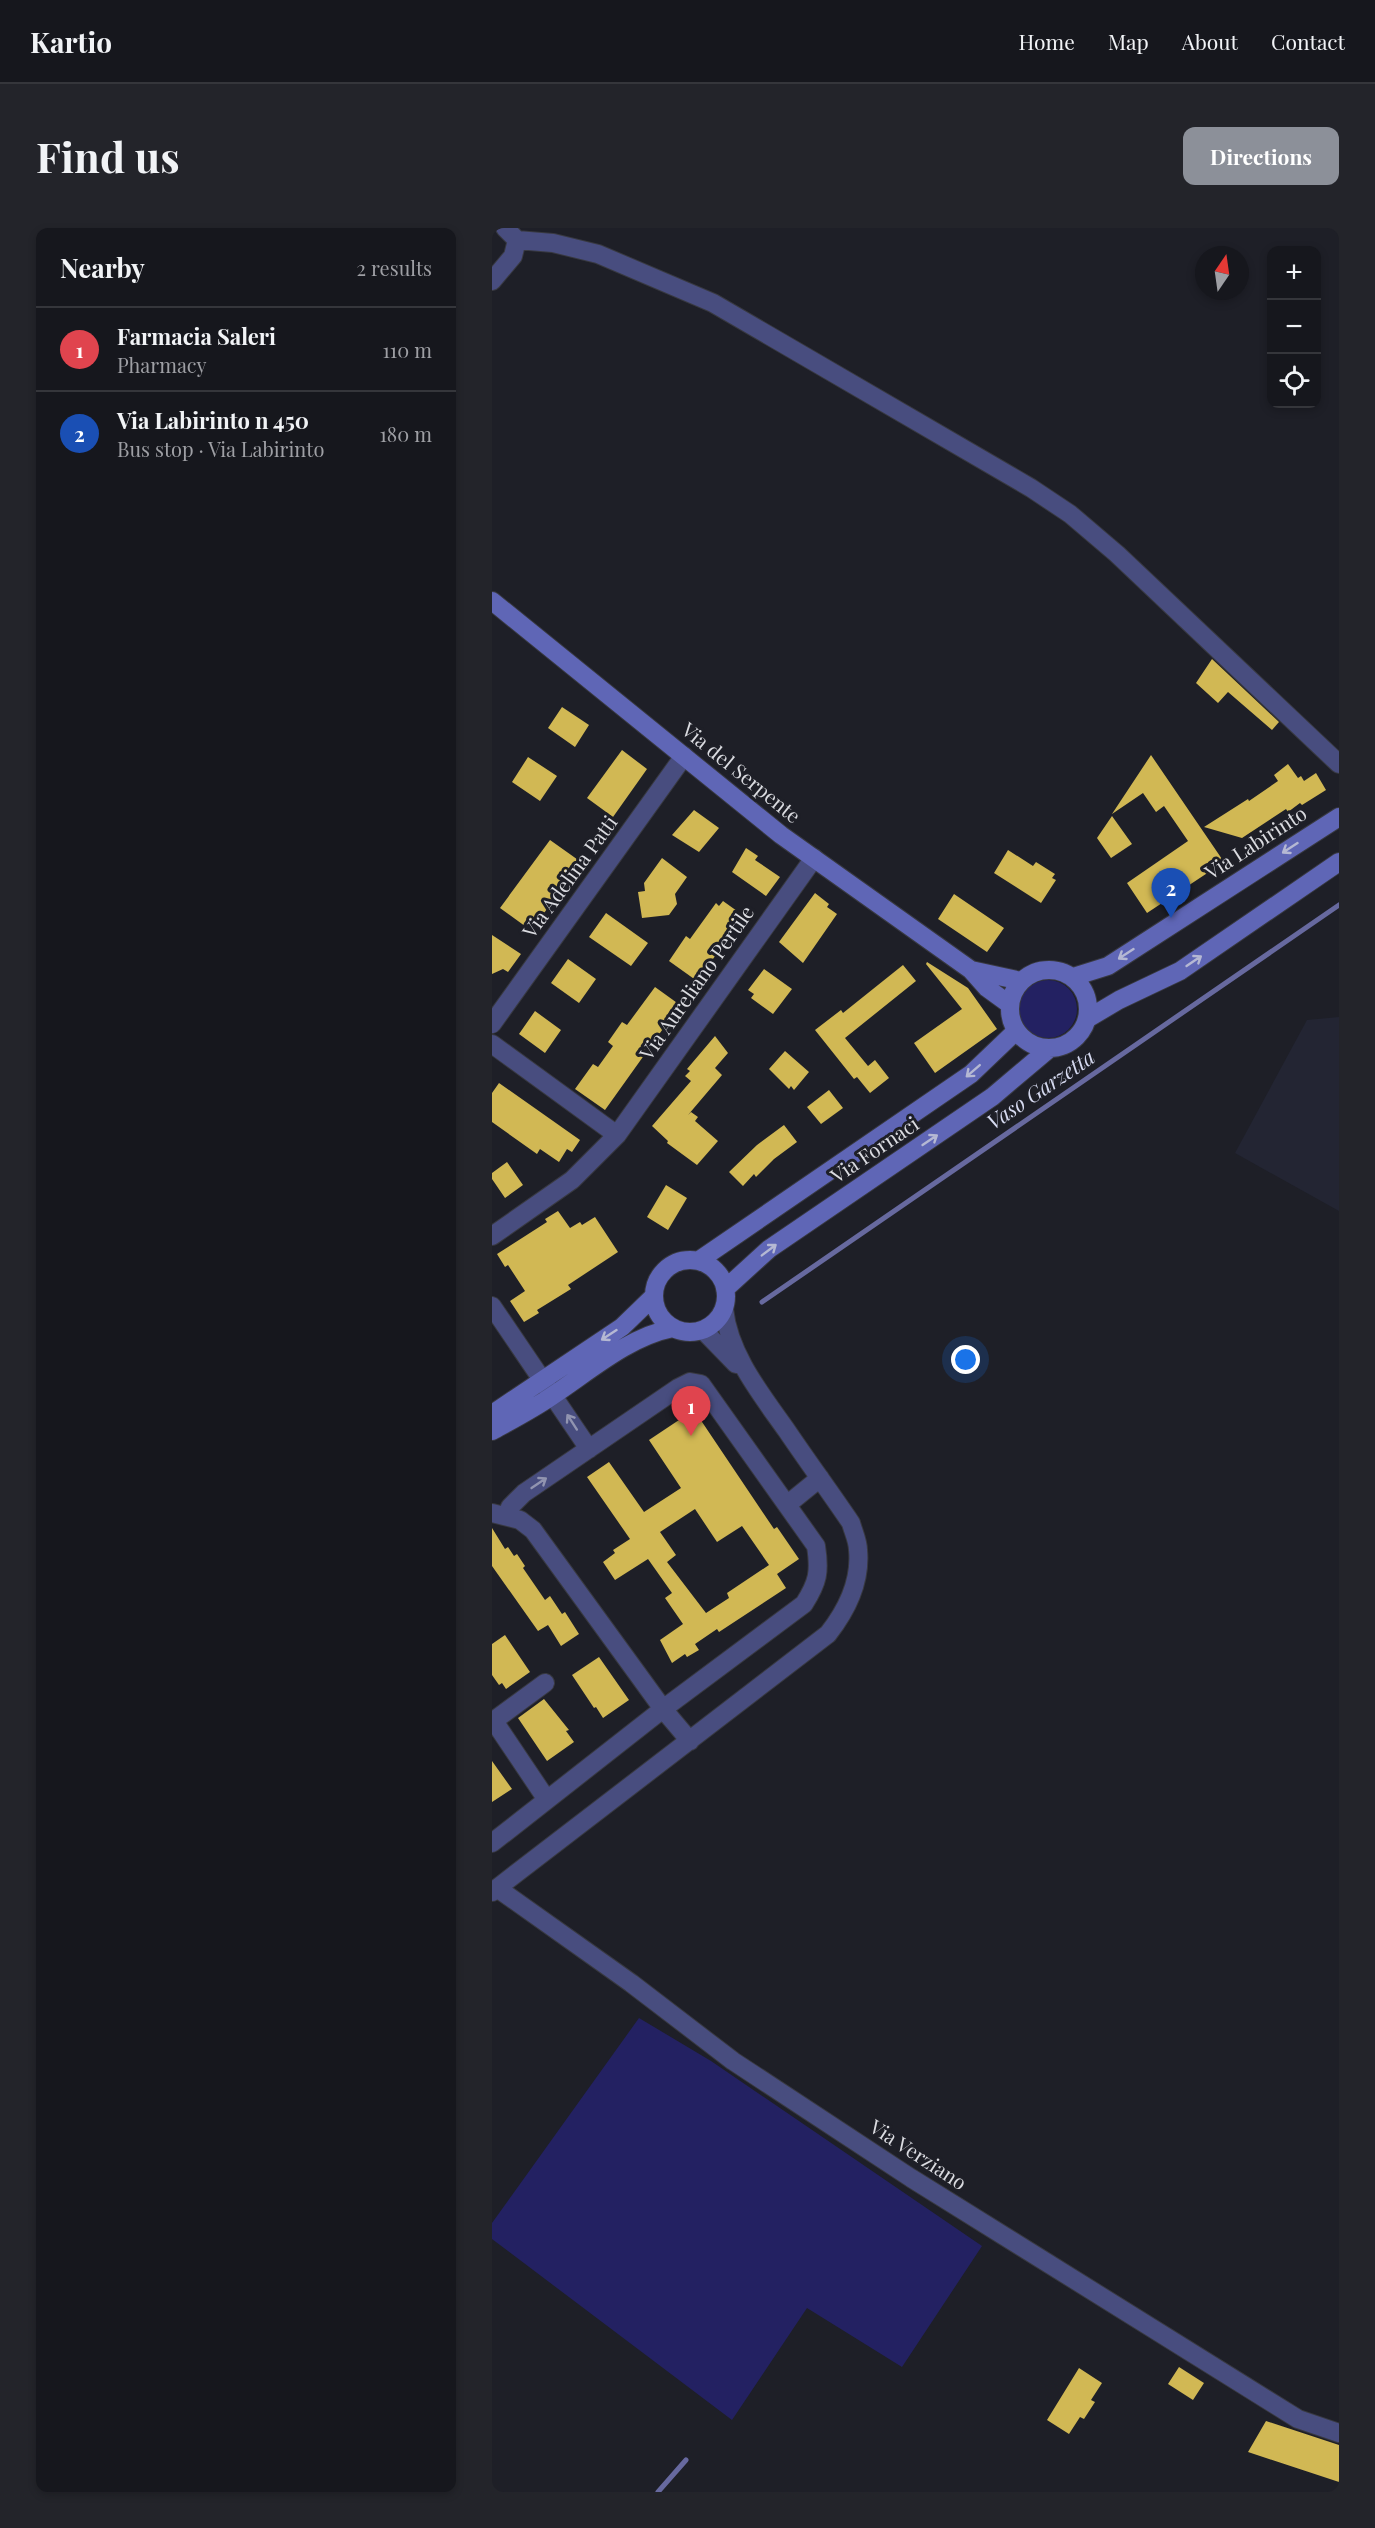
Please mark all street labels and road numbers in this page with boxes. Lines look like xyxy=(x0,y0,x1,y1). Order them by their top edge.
street label: Via del Serpente xyxy=(676,715,807,828)
street label: Via Labirinto xyxy=(1198,799,1311,885)
street label: Via Adelina Patti xyxy=(515,809,622,944)
street label: Via Aureliano Pertile xyxy=(632,900,759,1066)
street label: Via Fornaci xyxy=(824,1109,924,1189)
street label: Via Verziano xyxy=(864,2112,973,2195)

